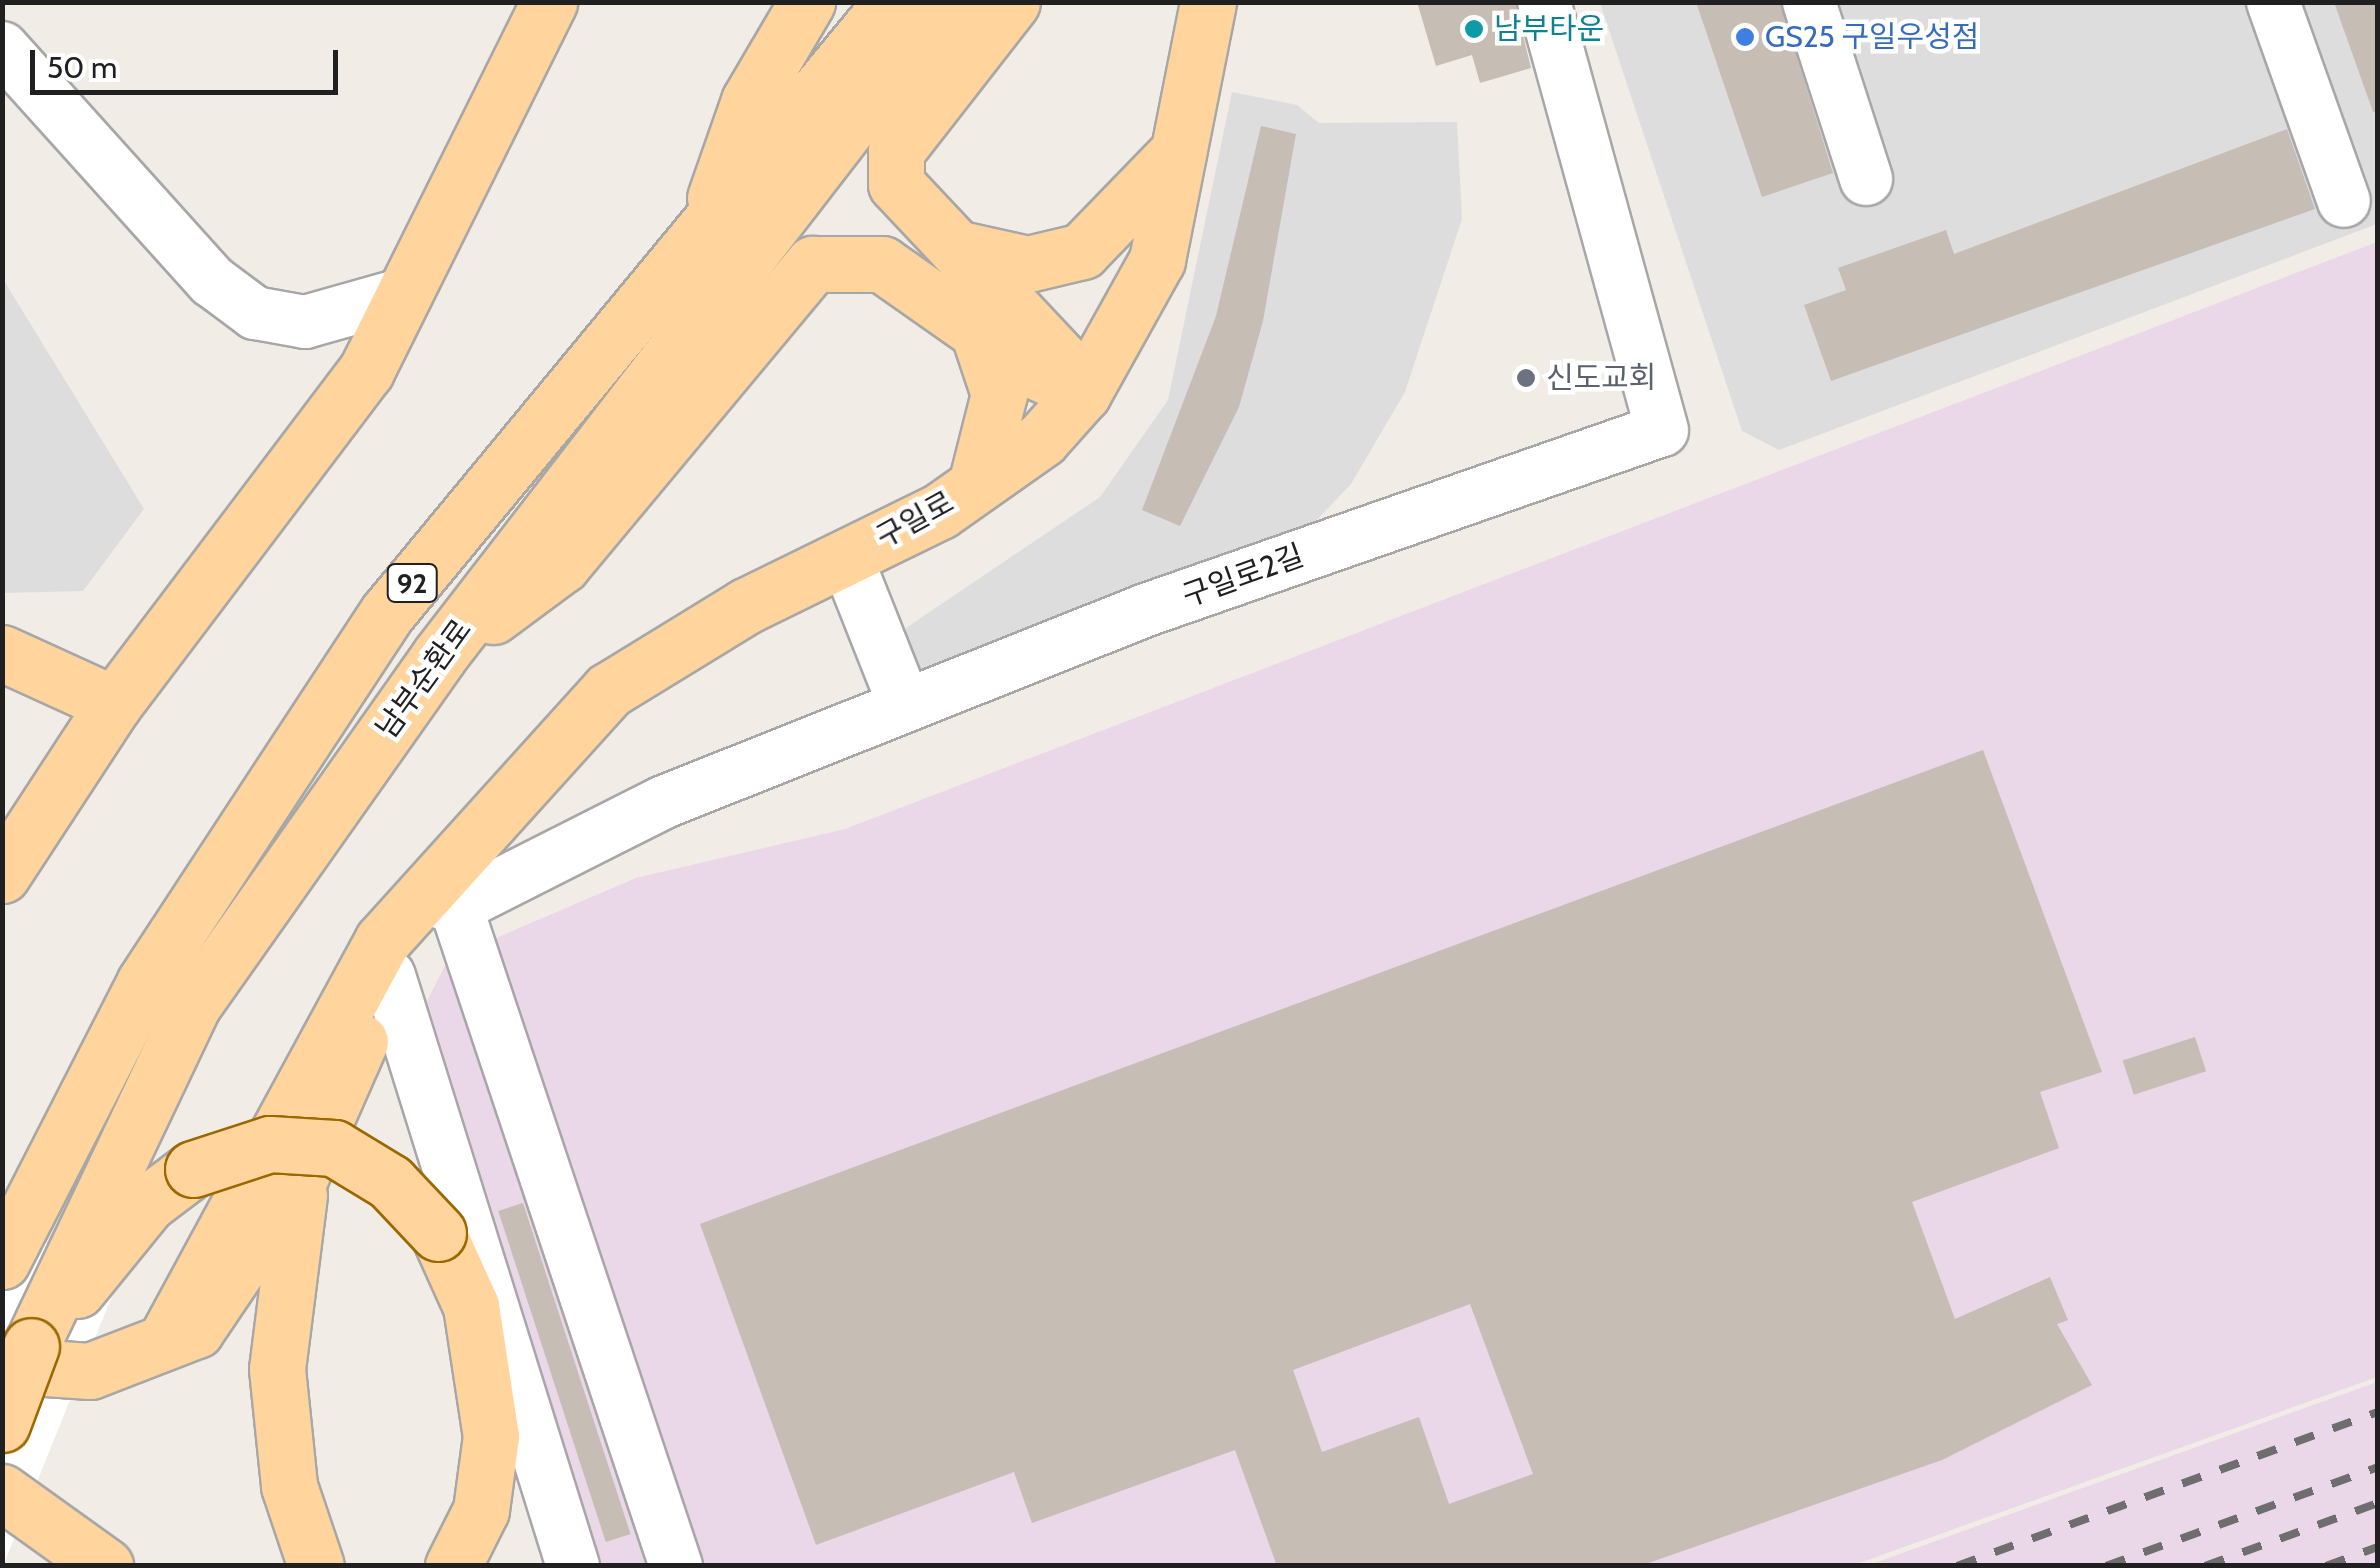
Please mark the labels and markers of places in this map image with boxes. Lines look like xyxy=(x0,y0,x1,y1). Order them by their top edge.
place label: 남부타운 xyxy=(1494,11,1604,47)
marker: 남부타운 xyxy=(1463,18,1485,40)
place label: GS25 구일우성점 xyxy=(1765,19,1979,55)
marker: GS25 구일우성점 xyxy=(1734,26,1756,48)
place label: 신도교회 xyxy=(1546,360,1656,396)
marker: 신도교회 xyxy=(1515,367,1537,389)

